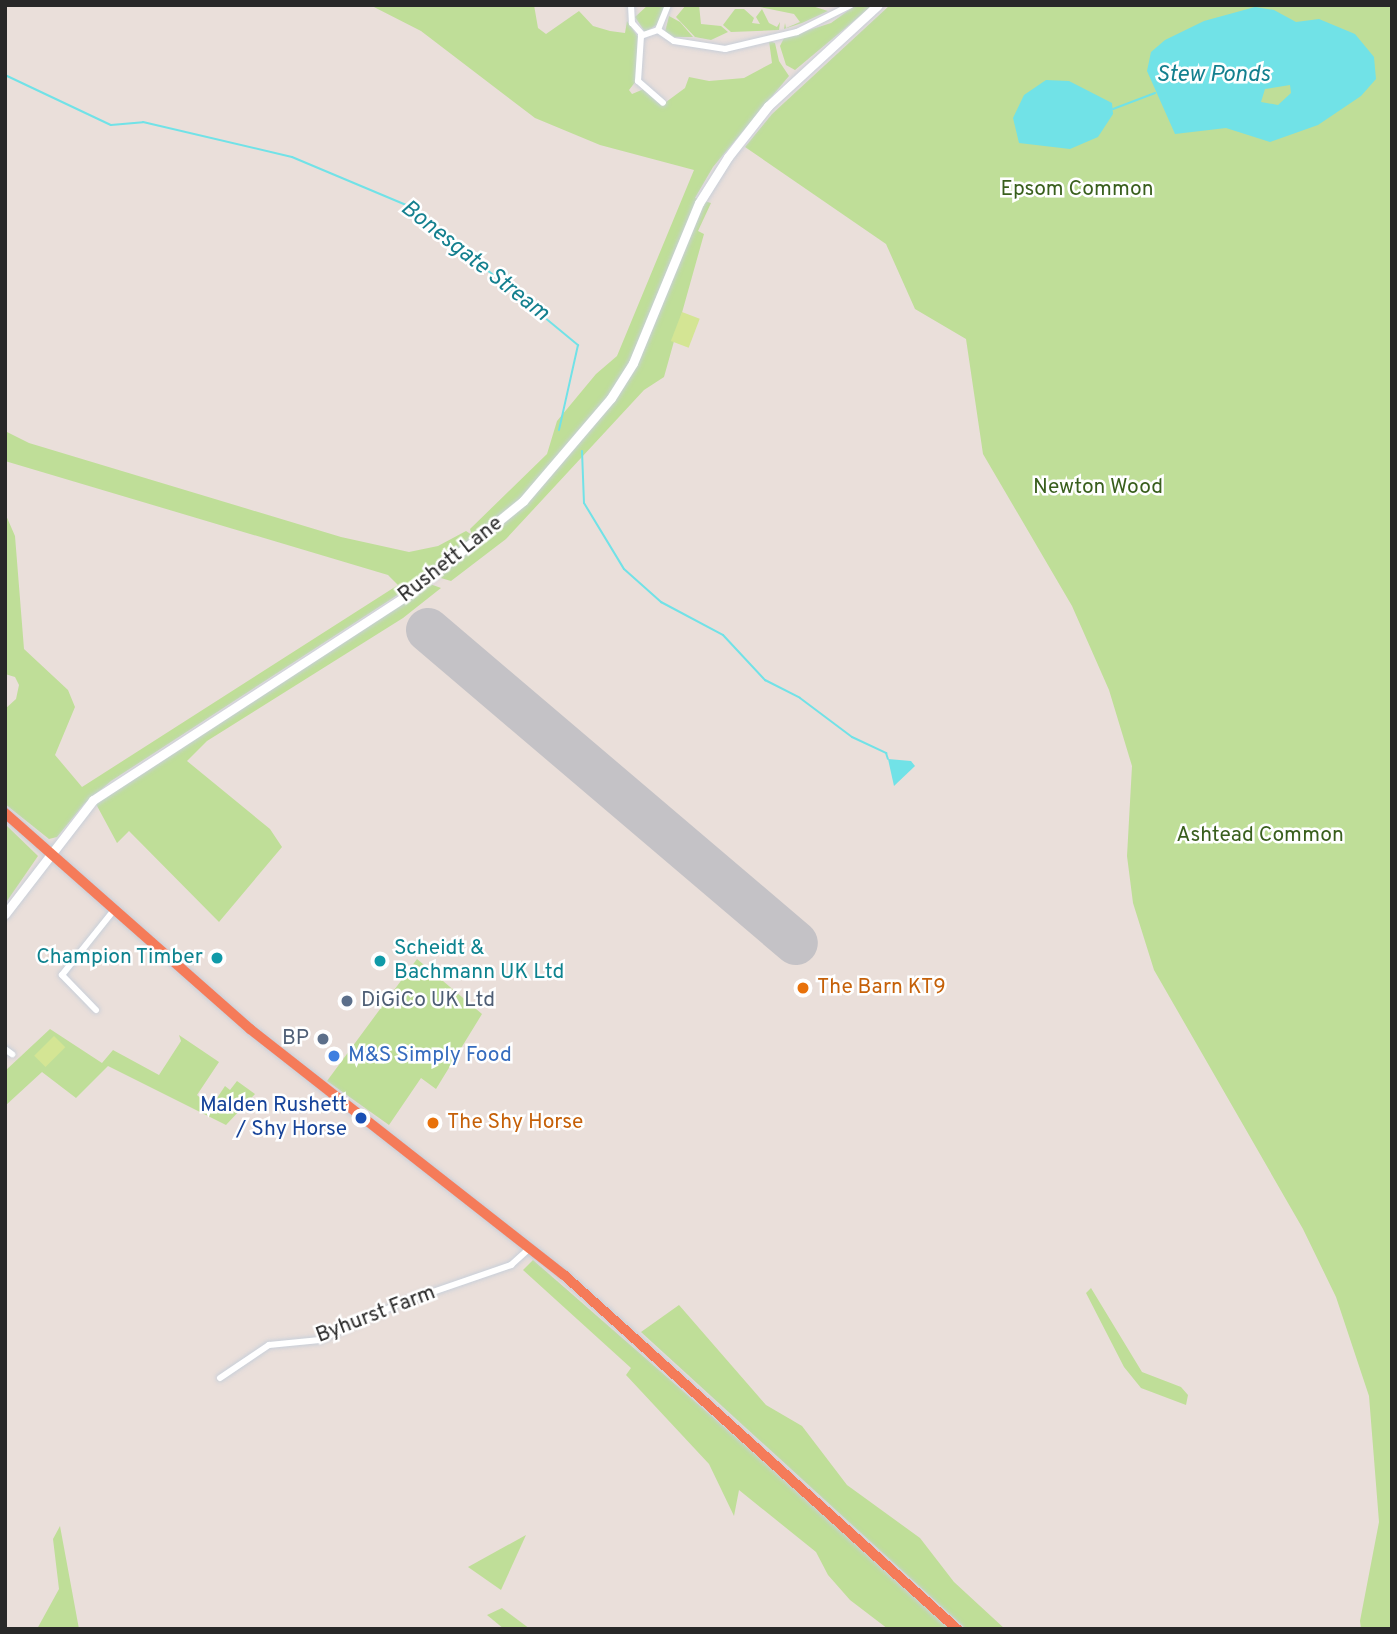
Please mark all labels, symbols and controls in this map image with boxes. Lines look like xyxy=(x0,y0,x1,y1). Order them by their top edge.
water label: Stew Ponds xyxy=(1156,62,1270,90)
park label: Epsom Common xyxy=(1000,177,1154,203)
water label: Bonesgate Stream xyxy=(394,195,554,329)
park label: Newton Wood xyxy=(1033,475,1163,501)
street label: Rushett Lane xyxy=(394,511,508,609)
park label: Ashtead Common xyxy=(1176,823,1344,849)
place label: Scheidt & Bachmann UK Ltd xyxy=(394,936,564,986)
place label: Champion Timber xyxy=(35,945,203,971)
marker: Champion Timber xyxy=(209,950,225,966)
marker: Scheidt & Bachmann UK Ltd xyxy=(372,953,388,969)
place label: The Barn KT9 xyxy=(817,975,946,1001)
marker: The Barn KT9 xyxy=(795,980,811,996)
place label: DiGiCo UK Ltd xyxy=(361,988,495,1014)
marker: DiGiCo UK Ltd xyxy=(339,993,355,1009)
place label: BP xyxy=(282,1026,309,1052)
marker: BP xyxy=(315,1031,331,1047)
place label: M&S Simply Food xyxy=(348,1043,512,1069)
marker: M&S Simply Food xyxy=(326,1048,342,1064)
place label: Malden Rushett / Shy Horse xyxy=(200,1093,347,1143)
marker: Malden Rushett / Shy Horse xyxy=(353,1110,369,1126)
place label: The Shy Horse xyxy=(447,1110,583,1136)
marker: The Shy Horse xyxy=(425,1115,441,1131)
street label: Byhurst Farm xyxy=(313,1281,439,1349)

